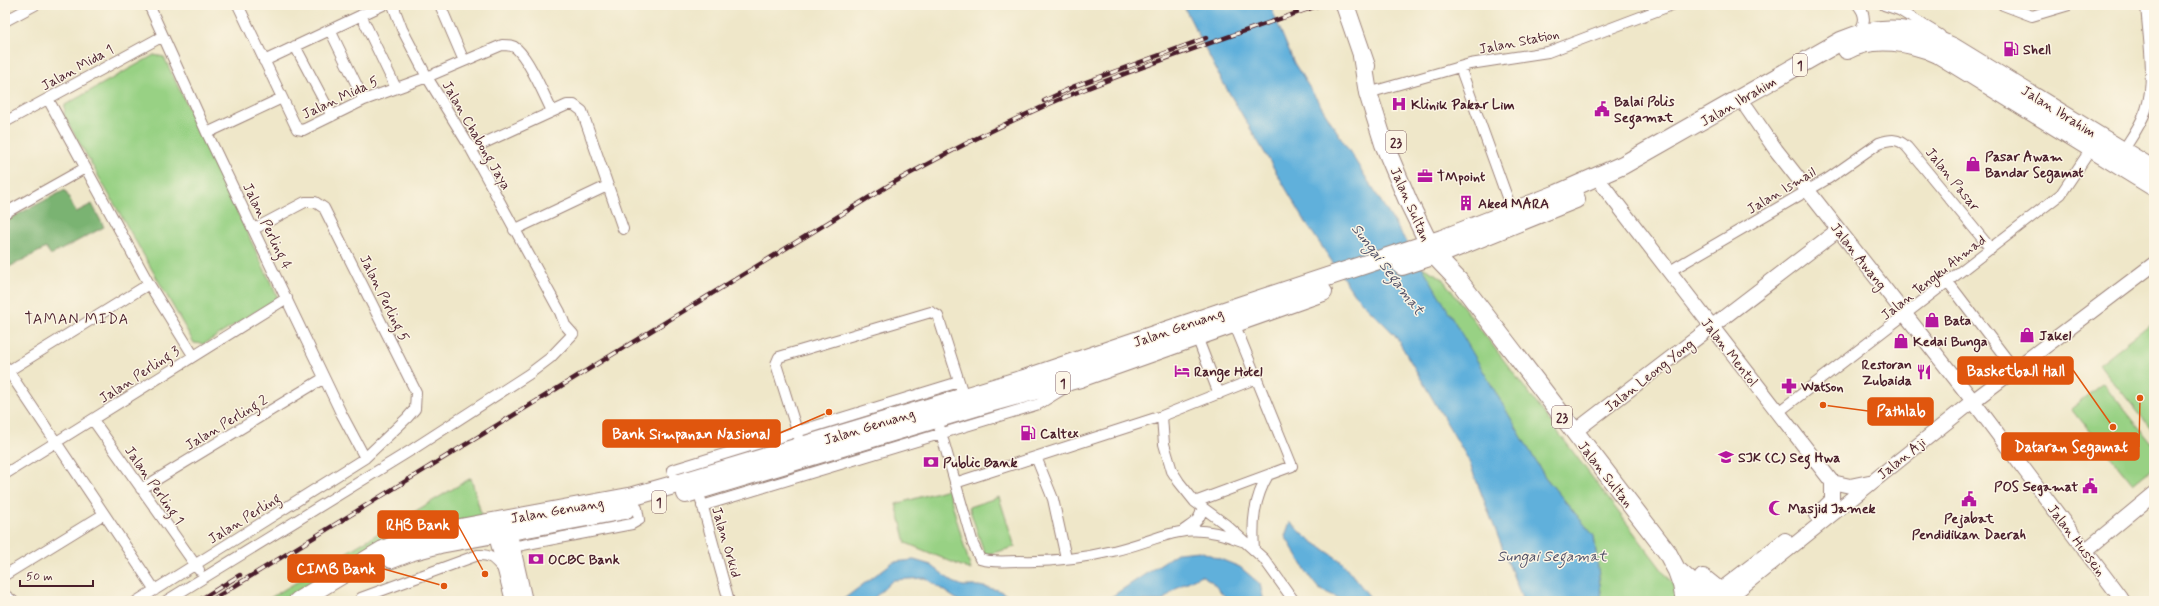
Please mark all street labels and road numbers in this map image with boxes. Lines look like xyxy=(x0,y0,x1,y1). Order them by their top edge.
street label: Jalan Station xyxy=(1477,25,1561,59)
street label: Jalan Mida 1 xyxy=(38,41,117,95)
road number: 1 xyxy=(1793,54,1807,76)
street label: Jalan Mida 5 xyxy=(299,72,381,123)
street label: Jalan Ibrahim xyxy=(1697,73,1780,131)
street label: Jalan Chabong Jaya xyxy=(436,78,515,194)
street label: Jalan Ibrahim xyxy=(2018,82,2099,142)
road number: 23 xyxy=(1386,131,1406,153)
street label: Jalan Pasar xyxy=(1921,144,1984,216)
street label: Jalan Ismail xyxy=(1744,163,1819,218)
street label: Jalan Sultan xyxy=(1386,164,1435,244)
street label: Jalan Perling 4 xyxy=(237,180,296,274)
street label: Jalan Awang xyxy=(1825,219,1890,295)
street label: Jalan Tengku Ahmad xyxy=(1878,231,1990,325)
street label: Jalan Perling 5 xyxy=(354,252,413,346)
street label: Jalan Genuang xyxy=(1131,304,1226,352)
street label: Jalan Mentol xyxy=(1697,315,1762,391)
street label: Jalan Leong Yong xyxy=(1601,335,1699,417)
street label: Jalan Perling 3 xyxy=(96,342,184,409)
road number: 1 xyxy=(1056,372,1070,394)
street label: Jalan Perling 2 xyxy=(182,391,272,456)
street label: Jalan Genuang xyxy=(822,405,917,449)
road number: 23 xyxy=(1552,406,1572,428)
street label: Jalan Aji xyxy=(1874,434,1930,484)
street label: Jalan Sultan xyxy=(1574,438,1637,512)
street label: Jalan Perling 1 xyxy=(119,443,188,530)
street label: Jalan Perling xyxy=(205,489,285,550)
road number: 1 xyxy=(652,491,666,513)
street label: Jalan Genuang xyxy=(509,494,605,528)
street label: Jalan Hussein xyxy=(2043,501,2109,580)
street label: Jalan Orkid xyxy=(707,505,745,580)

